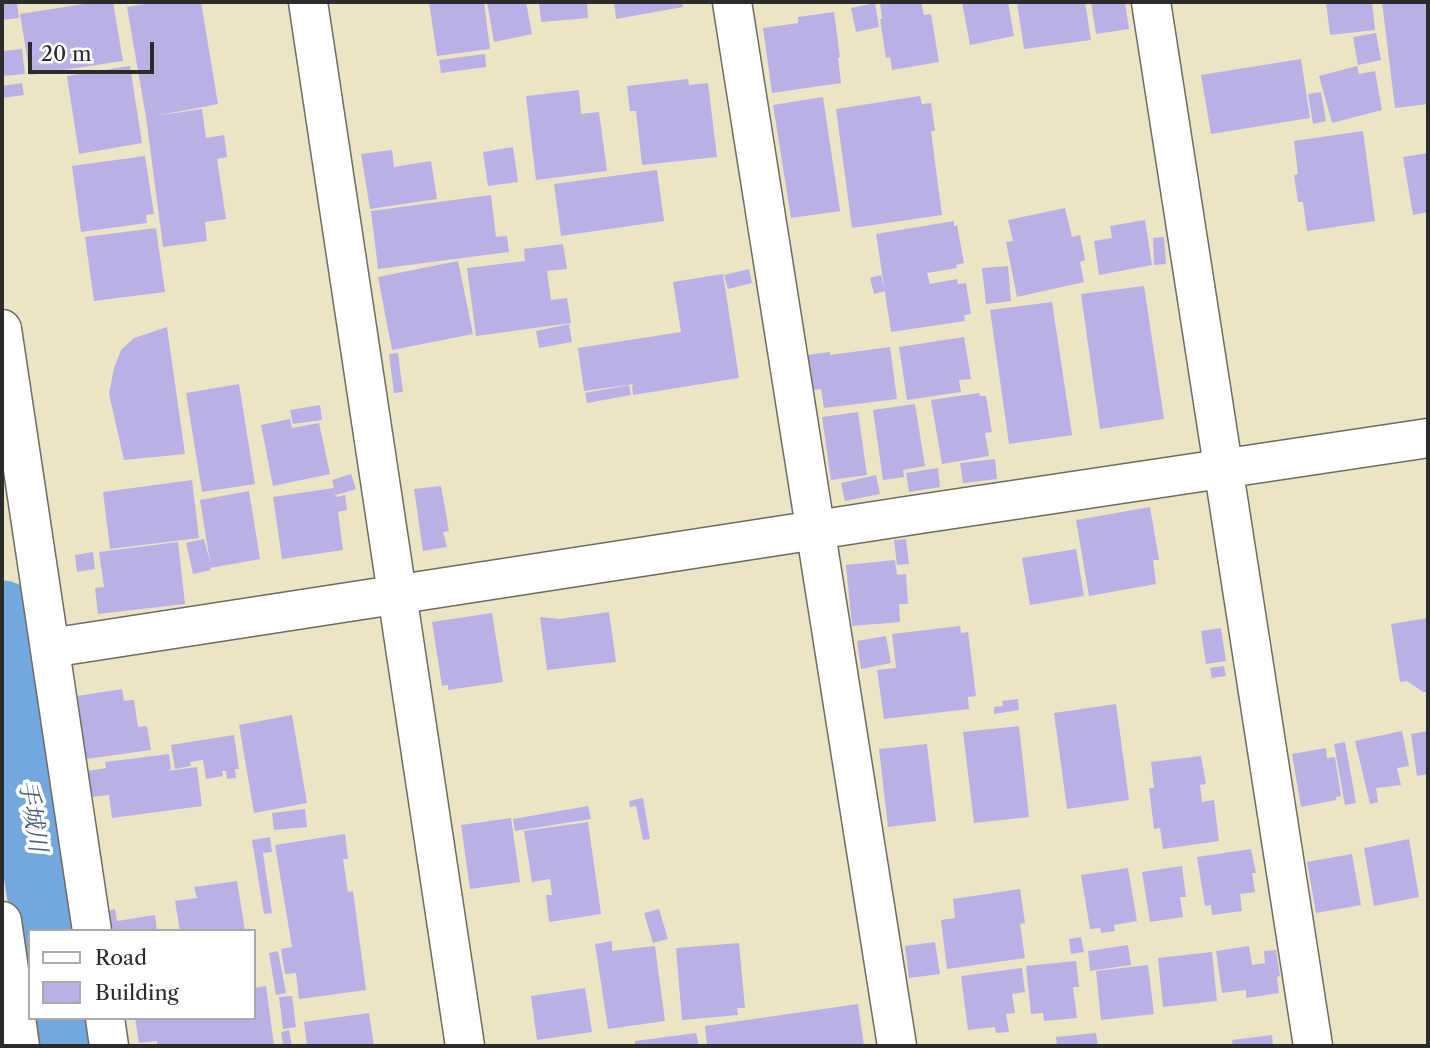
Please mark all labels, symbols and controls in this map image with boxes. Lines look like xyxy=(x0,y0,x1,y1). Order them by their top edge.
scale bar xyxy=(32,28,158,72)
text: 20 m xyxy=(41,41,92,66)
water label: 手城川 xyxy=(12,778,52,854)
legend xyxy=(28,929,256,1020)
text: Road xyxy=(95,945,147,970)
text: Building xyxy=(95,980,179,1005)

